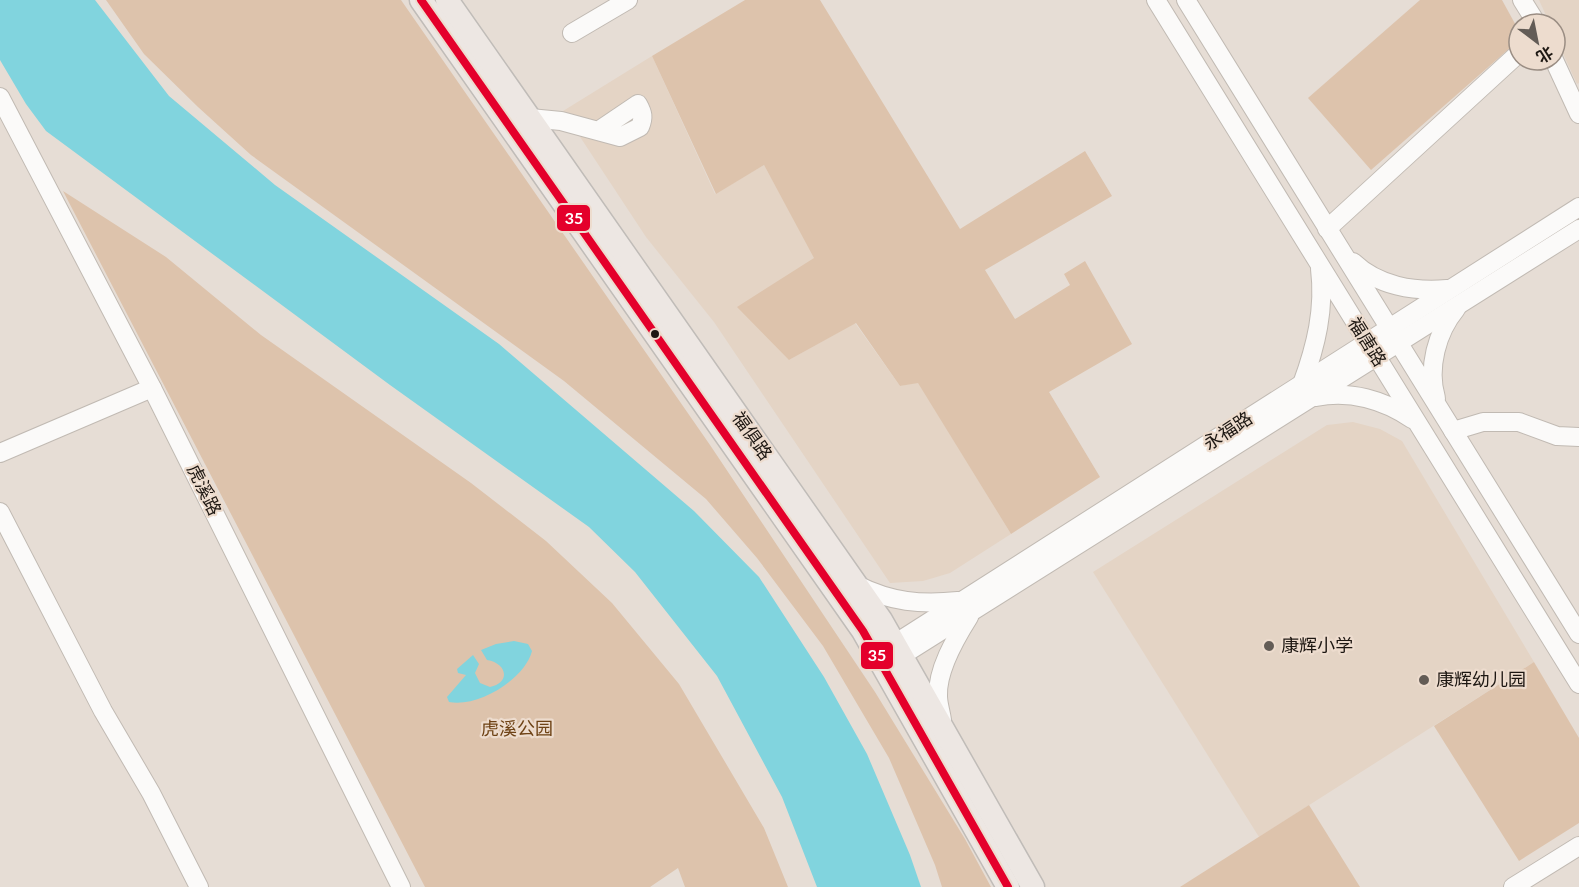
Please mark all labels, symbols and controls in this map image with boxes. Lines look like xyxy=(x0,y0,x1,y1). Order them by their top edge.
north arrow xyxy=(1507,12,1567,72)
text: 北 xyxy=(1533,43,1557,67)
line badge: 35 xyxy=(556,204,591,232)
text: 35 xyxy=(565,208,583,227)
street label: 福唐路 xyxy=(1344,313,1391,370)
unlabelled marker xyxy=(649,328,661,340)
street label: 永福路 xyxy=(1199,406,1256,454)
street label: 福俱路 xyxy=(728,407,777,464)
street label: 虎溪路 xyxy=(183,460,227,519)
place label: 康辉小学 xyxy=(1281,634,1353,656)
marker: 康辉小学 xyxy=(1262,639,1276,653)
line badge: 35 xyxy=(860,641,894,670)
text: 35 xyxy=(868,645,886,664)
place label: 康辉幼儿园 xyxy=(1436,668,1526,690)
marker: 康辉幼儿园 xyxy=(1417,673,1431,687)
park label: 虎溪公园 xyxy=(481,717,553,739)

